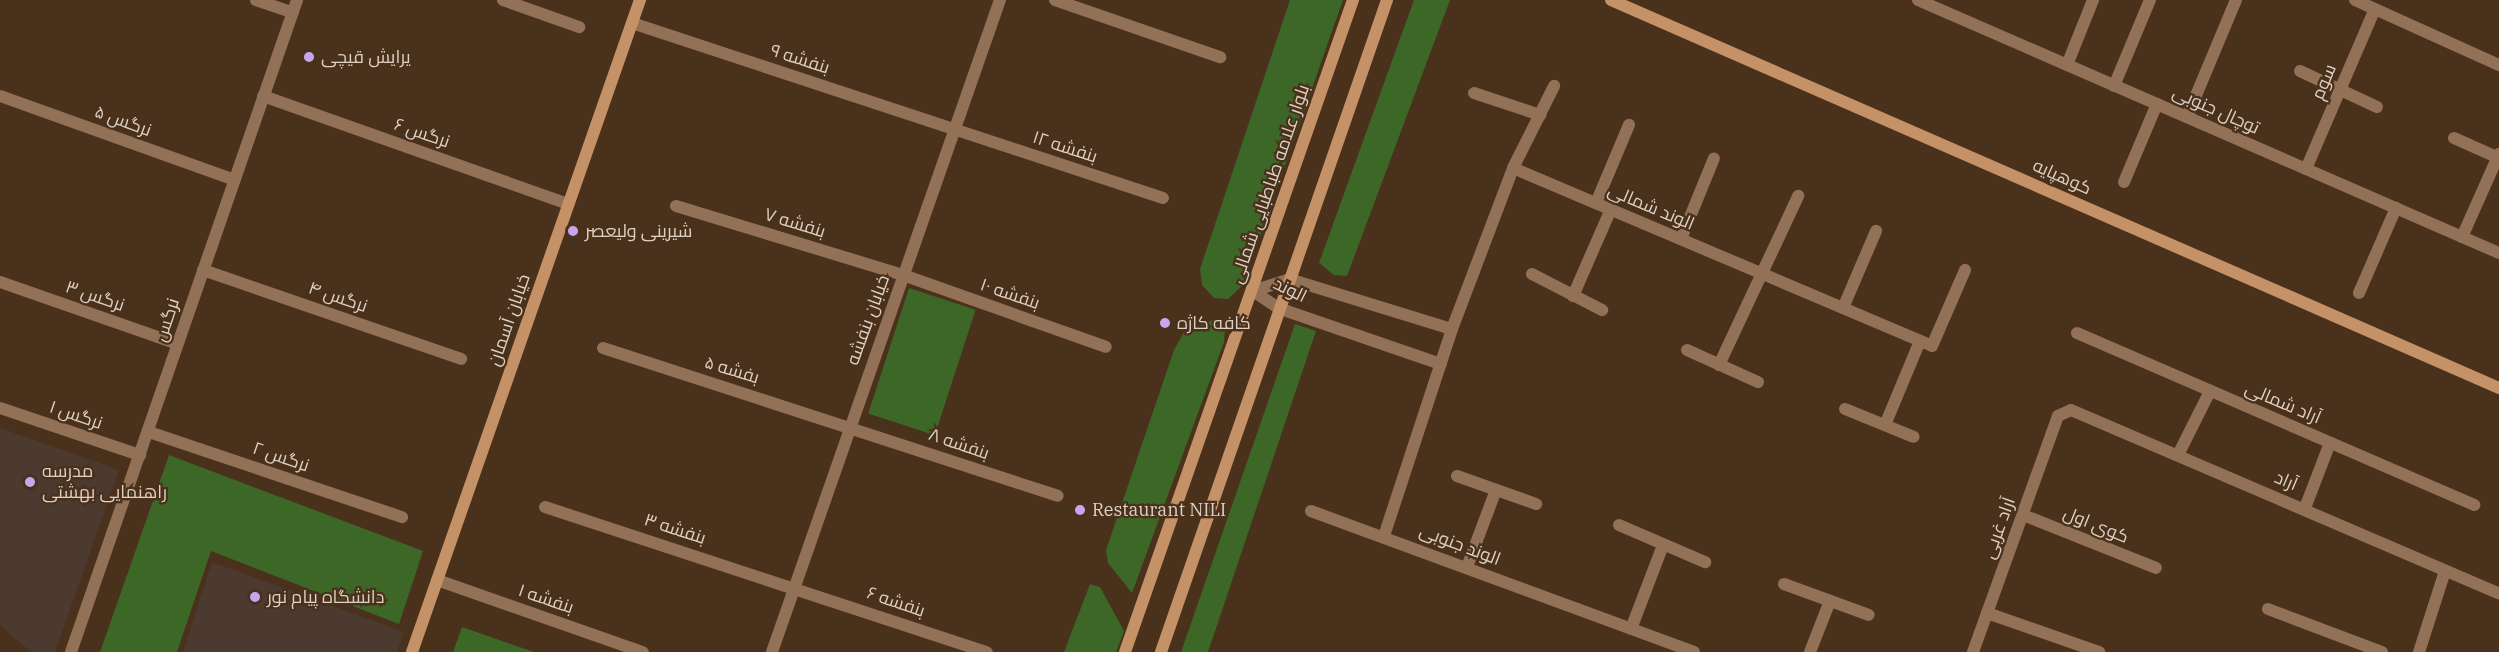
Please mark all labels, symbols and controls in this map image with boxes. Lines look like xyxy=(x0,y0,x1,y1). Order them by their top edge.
street label: بنفشه ۹ xyxy=(768,39,832,79)
place label: یرایش قیچی xyxy=(321,46,410,68)
marker: یرایش قیچی xyxy=(302,50,316,64)
street label: سوم xyxy=(2307,61,2341,103)
street label: بلوار علامه طباطبایی شمالی xyxy=(1226,81,1314,287)
street label: توچال جنوبی xyxy=(2169,81,2263,139)
street label: نرگس ۵ xyxy=(92,101,154,141)
street label: نرگس ۶ xyxy=(391,113,453,153)
street label: بنفشه ۱۲ xyxy=(1030,126,1100,168)
street label: کوهپایه xyxy=(2029,155,2095,199)
street label: الوند شمالی xyxy=(1604,179,1698,235)
street label: بنفشه ۷ xyxy=(762,203,828,243)
place label: شیرینی ولیعصر xyxy=(585,220,692,242)
marker: شیرینی ولیعصر xyxy=(566,224,580,238)
street label: خیابان آسمان xyxy=(483,271,535,369)
street label: خیابان بنفشه xyxy=(842,272,894,368)
street label: الوند xyxy=(1270,273,1310,307)
street label: بنفشه ۱۰ xyxy=(977,274,1043,314)
street label: نرگس ۳ xyxy=(63,276,127,316)
street label: نرگس ۴ xyxy=(306,277,370,317)
street label: نرگس xyxy=(150,295,184,345)
place label: کافه کاژه xyxy=(1177,312,1251,334)
marker: کافه کاژه xyxy=(1158,316,1172,330)
street label: بفشه ۵ xyxy=(702,351,762,389)
street label: آراد شمالی xyxy=(2242,377,2324,429)
street label: نرگس ۱ xyxy=(47,396,105,434)
street label: بنفشه ۸ xyxy=(926,424,992,464)
street label: نرگس ۲ xyxy=(250,437,312,477)
place label: مدرسه راهنمایی بهشتی xyxy=(42,461,167,504)
street label: آراد xyxy=(2271,467,2301,495)
marker: مدرسه راهنمایی بهشتی xyxy=(23,475,37,489)
street label: آراد غربی xyxy=(1978,494,2020,562)
place label: Restaurant NILI xyxy=(1092,499,1226,521)
street label: کوی اول xyxy=(2060,502,2132,548)
marker: Restaurant NILI xyxy=(1073,503,1087,517)
street label: بنفشه ۳ xyxy=(641,509,709,549)
street label: الوند جنوبی xyxy=(1416,520,1504,570)
street label: بنفشه ۱ xyxy=(515,579,577,619)
street label: بنفشه ۶ xyxy=(864,582,928,622)
place label: دانشگاه پیام نور xyxy=(267,586,384,608)
marker: دانشگاه پیام نور xyxy=(248,590,262,604)

